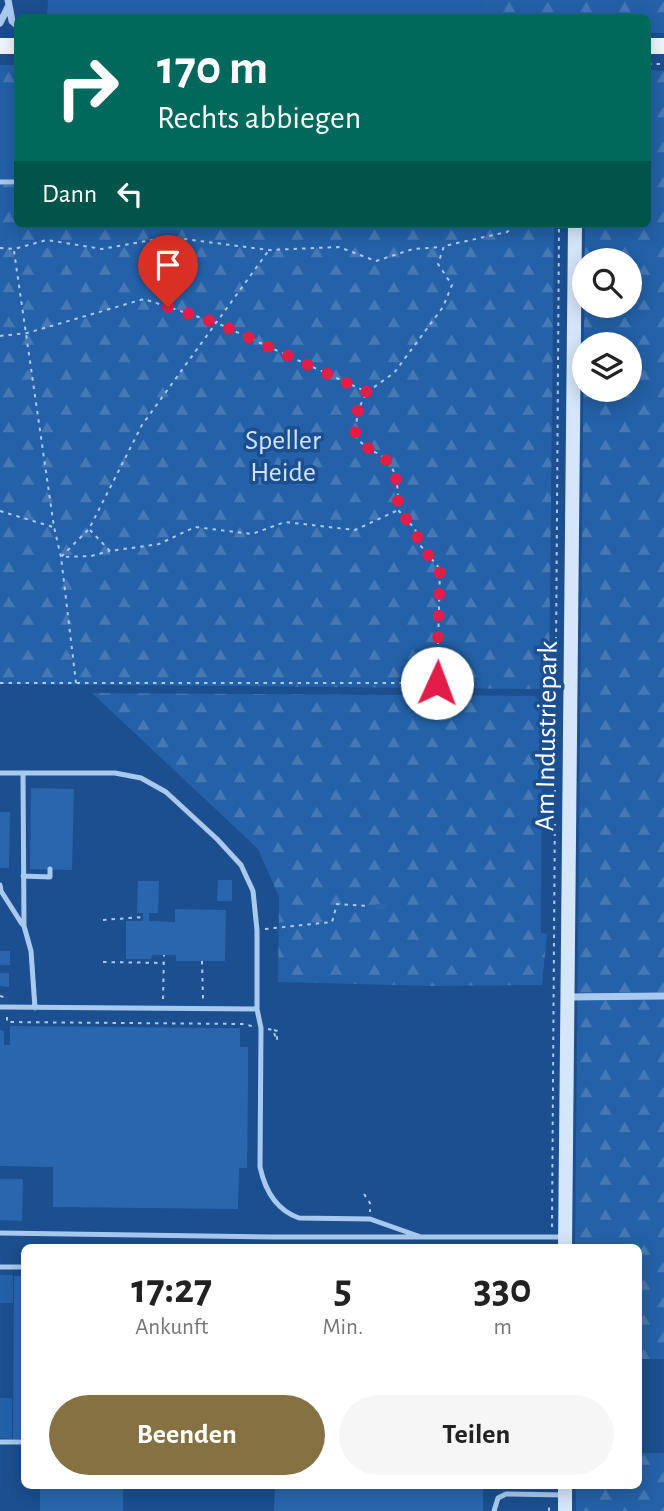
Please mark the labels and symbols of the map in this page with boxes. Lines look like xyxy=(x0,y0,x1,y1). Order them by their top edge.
pin xyxy=(138,235,198,307)
park label: Speller Heide xyxy=(245,427,321,487)
street label: Am Industriepark xyxy=(531,641,563,831)
position arrow xyxy=(400,646,474,720)

